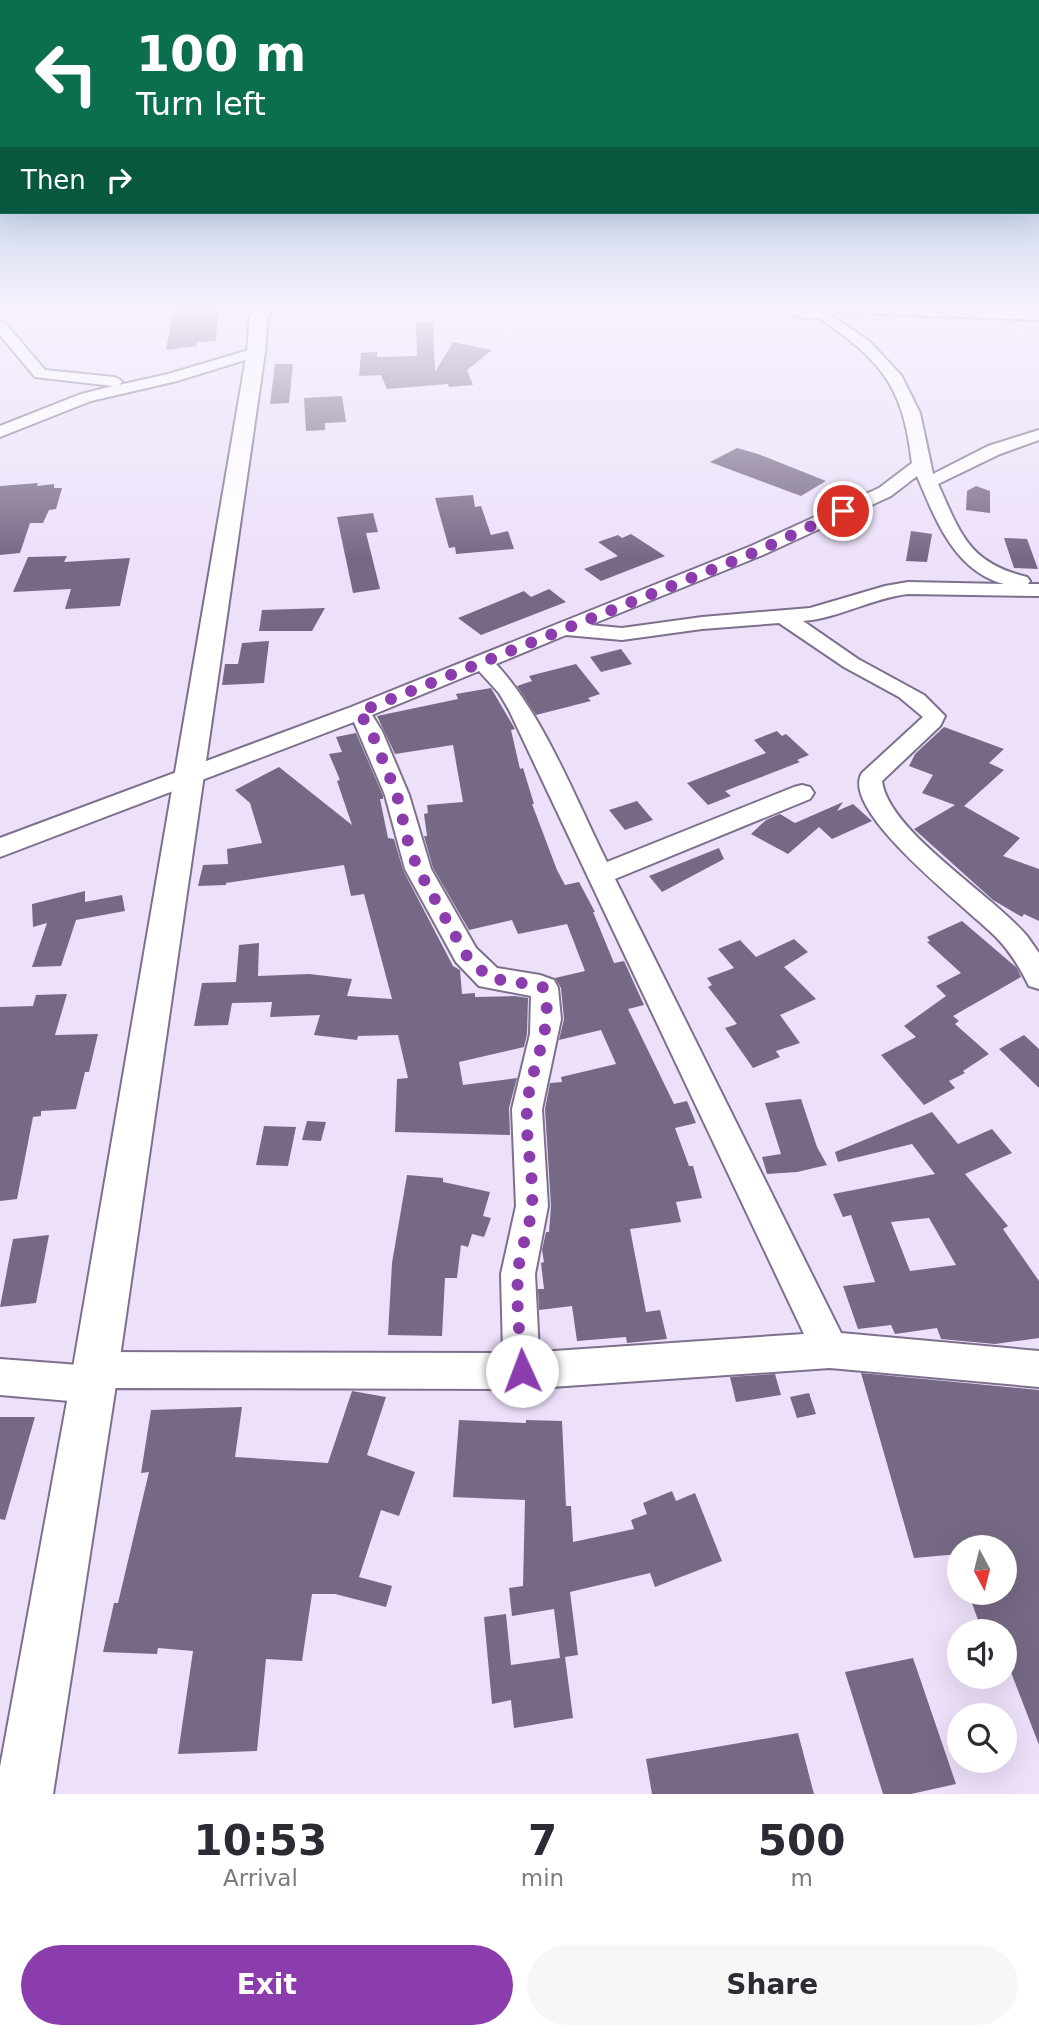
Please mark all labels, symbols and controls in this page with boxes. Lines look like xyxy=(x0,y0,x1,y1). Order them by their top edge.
text: 100 m xyxy=(136,26,306,83)
icon: left xyxy=(21,28,112,119)
text: Turn left xyxy=(136,85,266,123)
icon: right xyxy=(100,161,138,199)
text: Then xyxy=(21,165,86,195)
pin xyxy=(813,481,873,541)
icon: arrive xyxy=(824,492,862,530)
position arrow xyxy=(485,1334,559,1408)
north arrow xyxy=(947,1535,1017,1605)
map controls xyxy=(947,1535,1017,1773)
button: sound xyxy=(947,1619,1017,1689)
button: search xyxy=(947,1703,1017,1773)
text: 10:53 xyxy=(194,1816,327,1865)
text: 7 xyxy=(528,1816,557,1865)
text: 500 xyxy=(758,1816,845,1865)
text: Arrival xyxy=(223,1865,298,1891)
text: min xyxy=(521,1865,564,1891)
text: m xyxy=(790,1865,813,1891)
button: Exit xyxy=(21,1945,513,2025)
button: Share xyxy=(527,1945,1018,2025)

